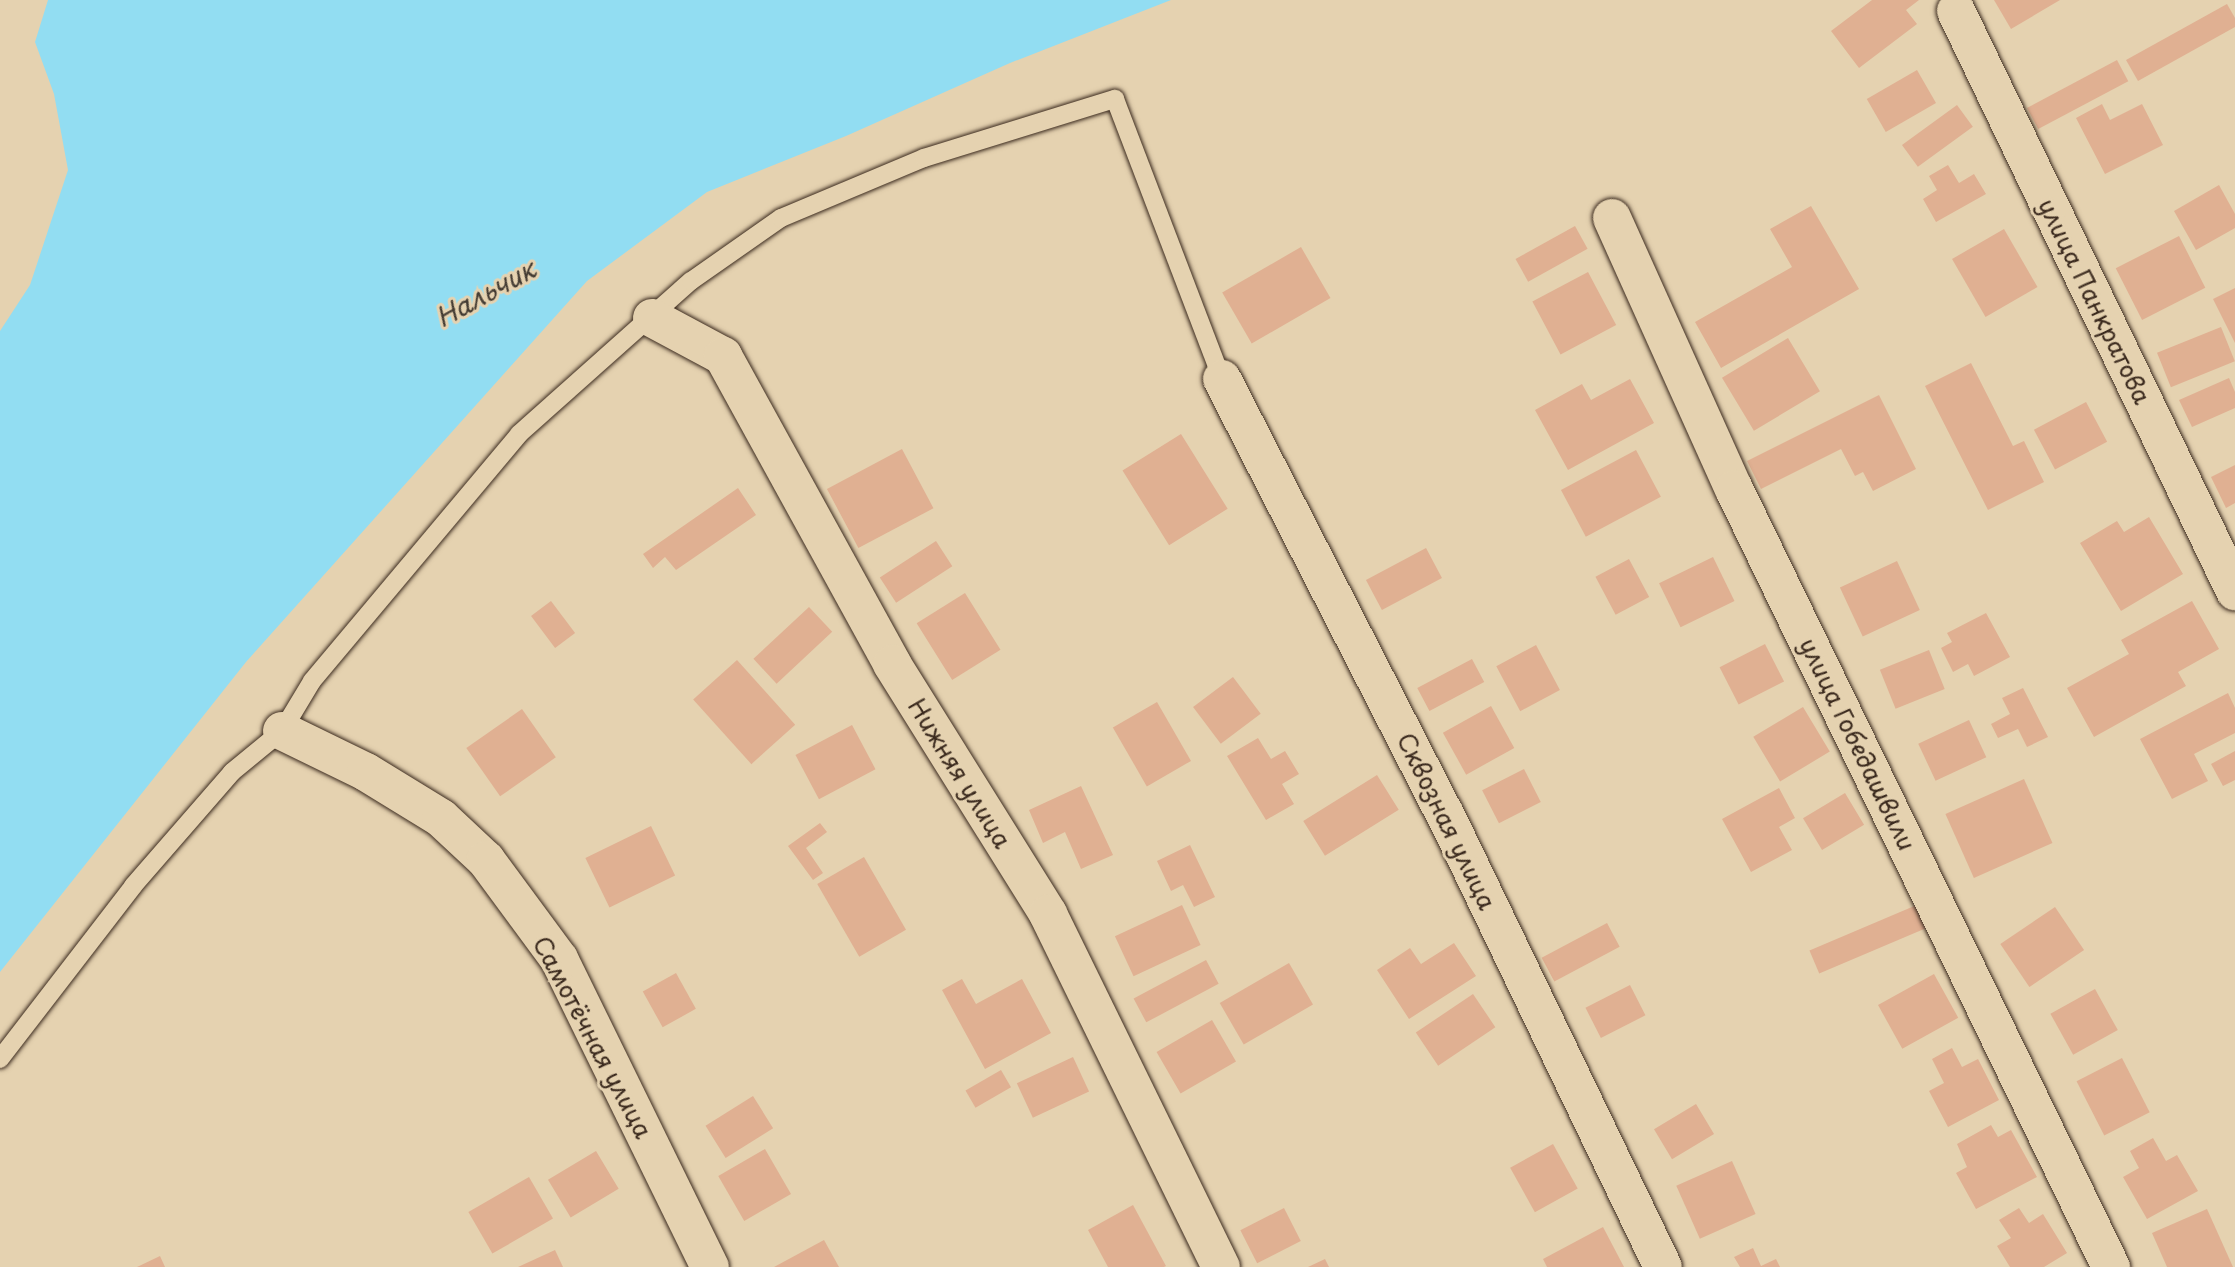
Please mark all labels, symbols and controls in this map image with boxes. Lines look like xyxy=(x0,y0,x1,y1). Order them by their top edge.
street label: улица Панкратова xyxy=(2033,193,2157,409)
water label: Нальчик xyxy=(430,253,540,333)
street label: улица Гобедашвили xyxy=(1794,632,1922,856)
street label: Нижняя улица xyxy=(902,692,1018,854)
street label: Сквозная улица xyxy=(1391,727,1503,915)
street label: Самотёчная улица xyxy=(527,930,659,1144)

